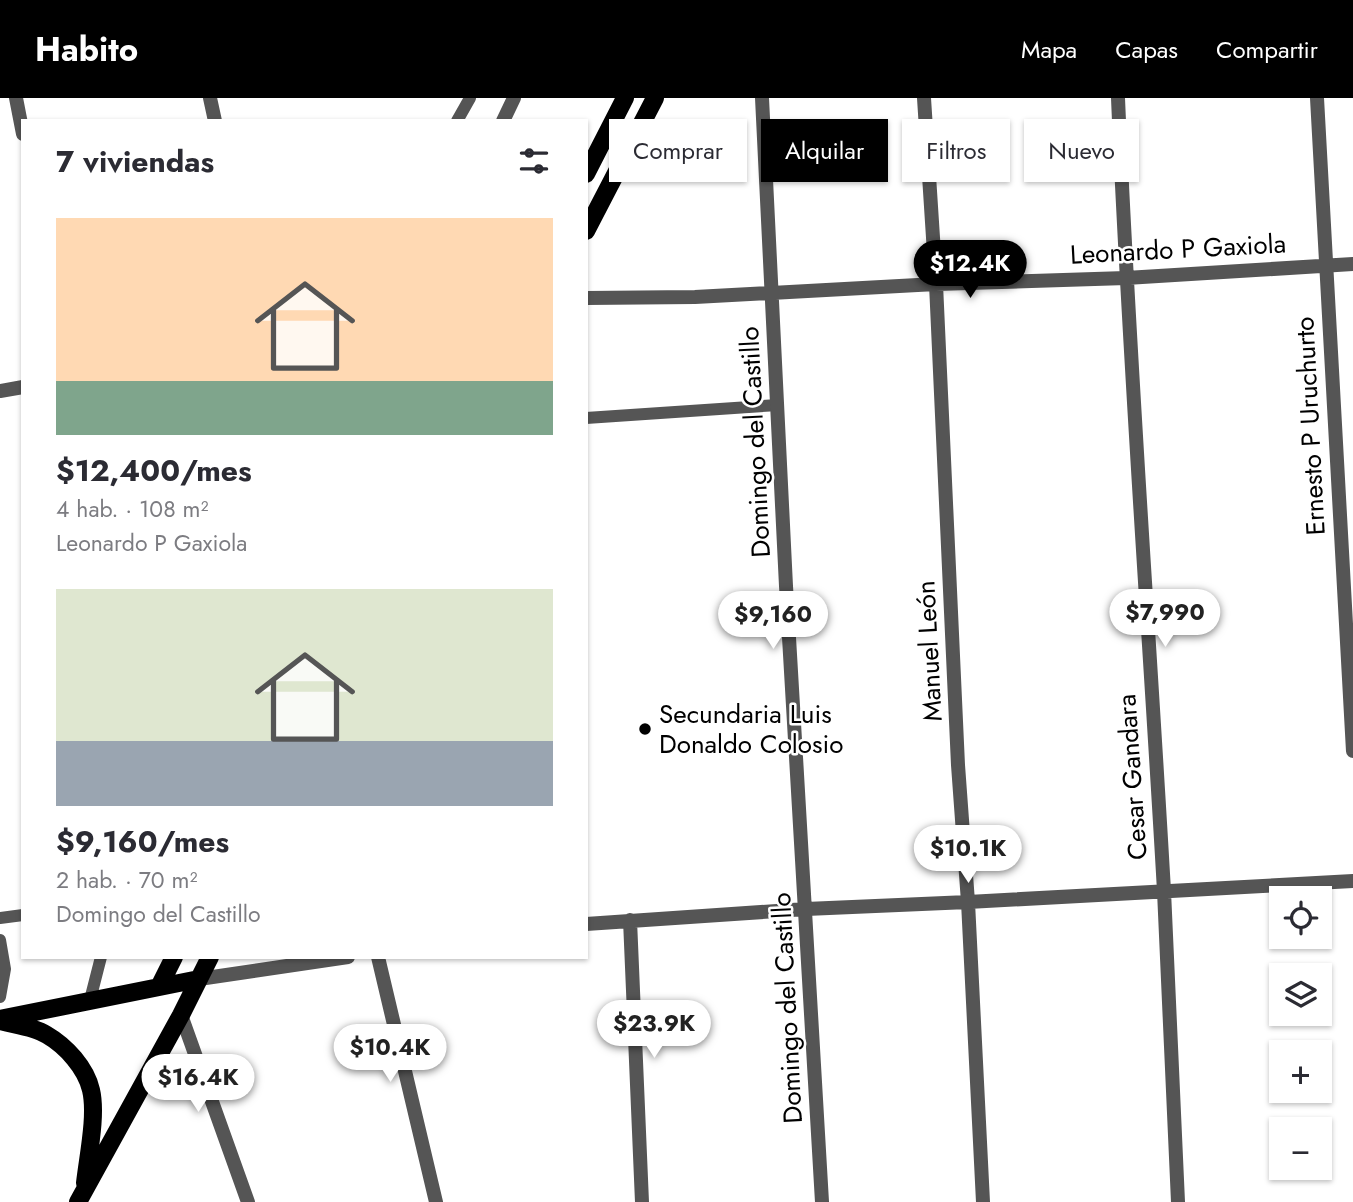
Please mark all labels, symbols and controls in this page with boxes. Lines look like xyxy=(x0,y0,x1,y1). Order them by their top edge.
text: Habito xyxy=(35,26,138,73)
text: Mapa xyxy=(1021,32,1077,67)
text: Capas xyxy=(1115,32,1178,67)
text: Compartir xyxy=(1216,32,1318,67)
chip: Comprar xyxy=(609,119,747,182)
chip: Alquilar xyxy=(761,119,888,182)
chip: Filtros xyxy=(902,119,1010,182)
chip: Nuevo xyxy=(1024,119,1139,182)
text: 7 viviendas xyxy=(56,140,214,183)
icon: filters xyxy=(515,142,553,180)
street label: Leonardo P Gaxiola xyxy=(1069,224,1287,274)
pin: $12.4K xyxy=(913,240,1027,300)
text: $12.4K xyxy=(930,246,1010,280)
icon: home xyxy=(242,263,368,389)
street label: Ernesto P Uruchurto xyxy=(1285,316,1335,536)
street label: Domingo del Castillo xyxy=(730,326,780,558)
text: $12,400/mes xyxy=(56,449,252,492)
text: 4 hab. · 108 m² xyxy=(56,492,209,526)
text: Leonardo P Gaxiola xyxy=(56,526,247,560)
street label: Manuel León xyxy=(906,580,952,722)
pin: $7,990 xyxy=(1108,589,1222,649)
pin: $9,160 xyxy=(716,592,830,651)
text: $7,990 xyxy=(1125,595,1205,629)
text: $9,160 xyxy=(734,597,812,631)
icon: home xyxy=(242,634,368,760)
street label: Cesar Gandara xyxy=(1107,693,1157,861)
place label: Secundaria Luis Donaldo Colosio xyxy=(659,695,843,763)
marker: Secundaria Luis Donaldo Colosio xyxy=(637,721,653,737)
text: $9,160/mes xyxy=(56,820,229,863)
pin: $10.1K xyxy=(911,826,1025,885)
text: $10.1K xyxy=(930,831,1006,865)
text: 2 hab. · 70 m² xyxy=(56,863,197,897)
map controls xyxy=(1269,886,1332,1180)
button: locate xyxy=(1269,886,1332,949)
street label: Domingo del Castillo xyxy=(762,892,812,1124)
text: Domingo del Castillo xyxy=(56,897,261,931)
button: layers xyxy=(1269,963,1332,1026)
pin: $23.9K xyxy=(597,1000,711,1060)
text: $23.9K xyxy=(613,1006,695,1040)
pin: $10.4K xyxy=(333,1024,447,1084)
text: $10.4K xyxy=(350,1030,430,1064)
button: + xyxy=(1269,1040,1332,1103)
pin: $16.4K xyxy=(141,1054,255,1114)
text: $16.4K xyxy=(158,1060,238,1094)
button: − xyxy=(1269,1117,1332,1180)

